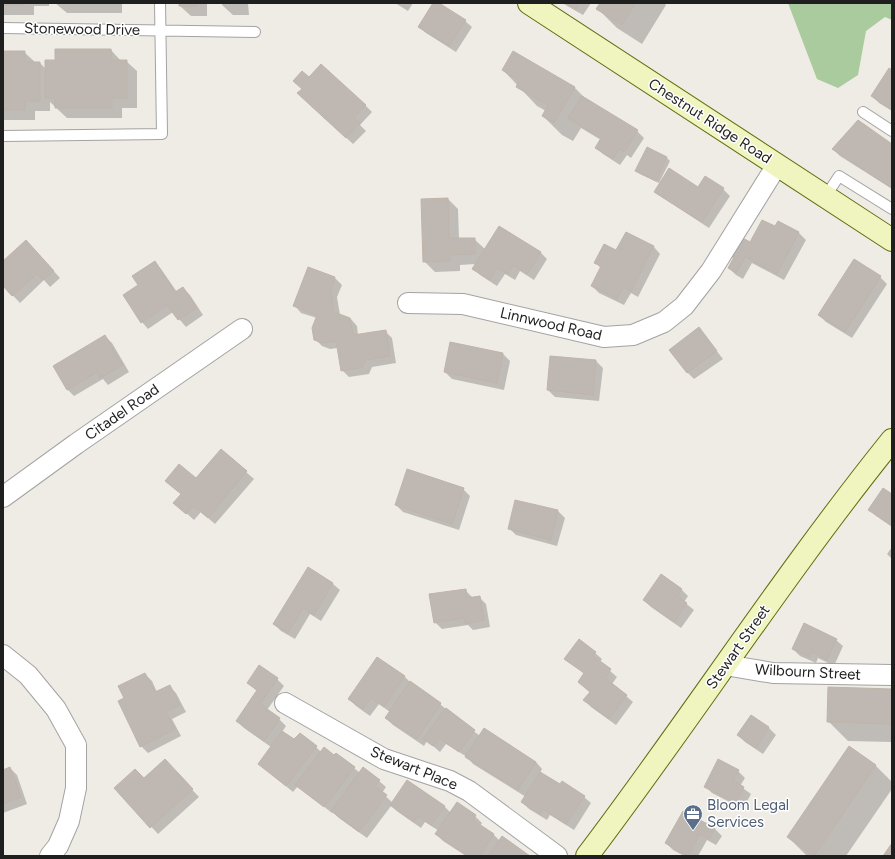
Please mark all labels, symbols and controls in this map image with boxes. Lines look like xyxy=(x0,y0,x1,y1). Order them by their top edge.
street label: Stonewood Drive xyxy=(24,19,140,39)
street label: Chestnut Ridge Road xyxy=(645,74,775,168)
street label: Linnwood Road xyxy=(498,304,604,344)
street label: Citadel Road xyxy=(82,380,162,444)
street label: Stewart Street xyxy=(702,601,774,693)
street label: Wilbourn Street xyxy=(755,660,862,684)
street label: Stewart Place xyxy=(368,742,460,794)
place label: Bloom Legal Services xyxy=(707,796,789,831)
office icon: Bloom Legal Services xyxy=(682,803,704,831)

